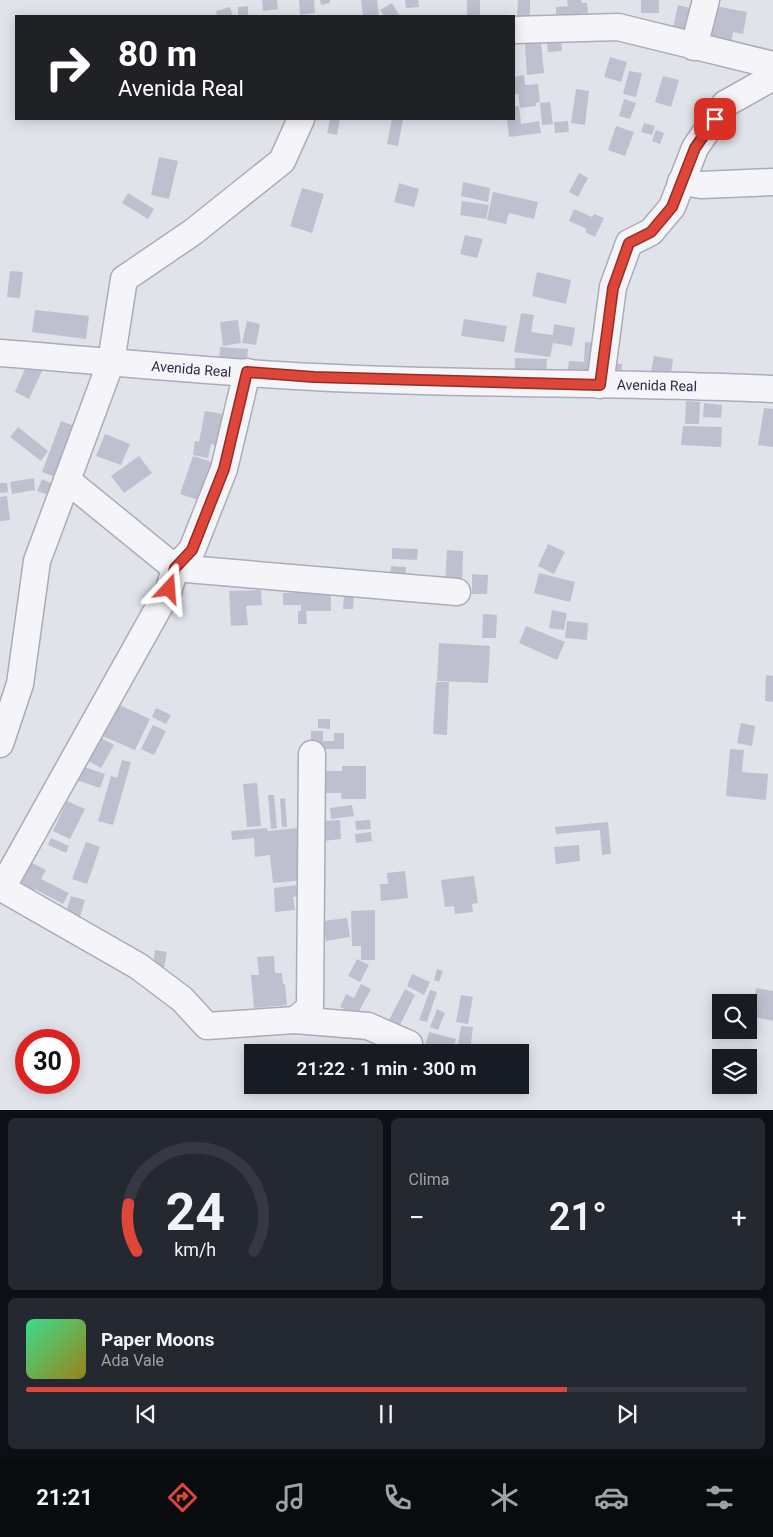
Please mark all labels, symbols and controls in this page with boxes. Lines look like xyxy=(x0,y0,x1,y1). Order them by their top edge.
text: 80 m xyxy=(118,34,197,75)
icon: right xyxy=(35,35,100,100)
text: Avenida Real xyxy=(118,76,244,101)
pin xyxy=(694,98,736,140)
icon: arrive xyxy=(701,105,729,133)
street label: Avenida Real xyxy=(151,358,232,380)
street label: Avenida Real xyxy=(617,377,697,394)
position arrow xyxy=(142,562,194,614)
map controls xyxy=(712,994,757,1094)
button: search xyxy=(712,994,757,1039)
speed limit sign: 30 xyxy=(15,1029,80,1094)
button: layers xyxy=(712,1049,757,1094)
text: 21:22 · 1 min · 300 m xyxy=(296,1057,477,1080)
text: Clima xyxy=(409,1170,449,1189)
text: 24 xyxy=(165,1182,225,1243)
text: 21° xyxy=(549,1195,607,1239)
text: − xyxy=(409,1201,425,1234)
text: + xyxy=(731,1201,747,1234)
text: km/h xyxy=(174,1239,216,1260)
text: Paper Moons xyxy=(101,1328,214,1351)
text: Ada Vale xyxy=(101,1351,164,1370)
icon: previous xyxy=(132,1400,160,1428)
icon: pause xyxy=(372,1400,400,1428)
icon: next xyxy=(613,1400,641,1428)
icon: directions xyxy=(165,1480,200,1515)
icon: music xyxy=(273,1480,308,1515)
icon: phone xyxy=(380,1480,415,1515)
icon: climate xyxy=(487,1480,522,1515)
icon: car xyxy=(594,1480,629,1515)
icon: filters xyxy=(702,1480,737,1515)
text: 21:21 xyxy=(36,1485,93,1510)

